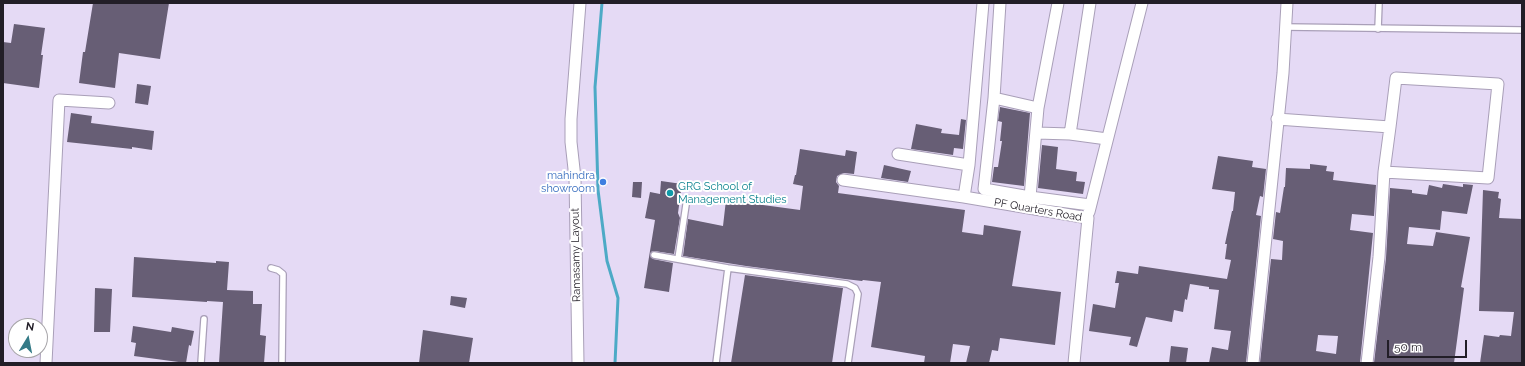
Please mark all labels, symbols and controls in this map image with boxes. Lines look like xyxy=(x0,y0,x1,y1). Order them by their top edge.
place label: mahindra showroom xyxy=(541,169,595,195)
marker: mahindra showroom xyxy=(598,177,608,187)
place label: GRG School of Management Studies xyxy=(678,180,786,206)
marker: GRG School of Management Studies xyxy=(665,188,675,198)
street label: PF Quarters Road xyxy=(993,196,1083,224)
street label: Ramasamy Layout xyxy=(569,208,583,302)
north arrow xyxy=(8,318,48,358)
text: N xyxy=(25,320,35,334)
scale bar xyxy=(1389,332,1469,358)
text: 50 m xyxy=(1394,340,1422,354)

